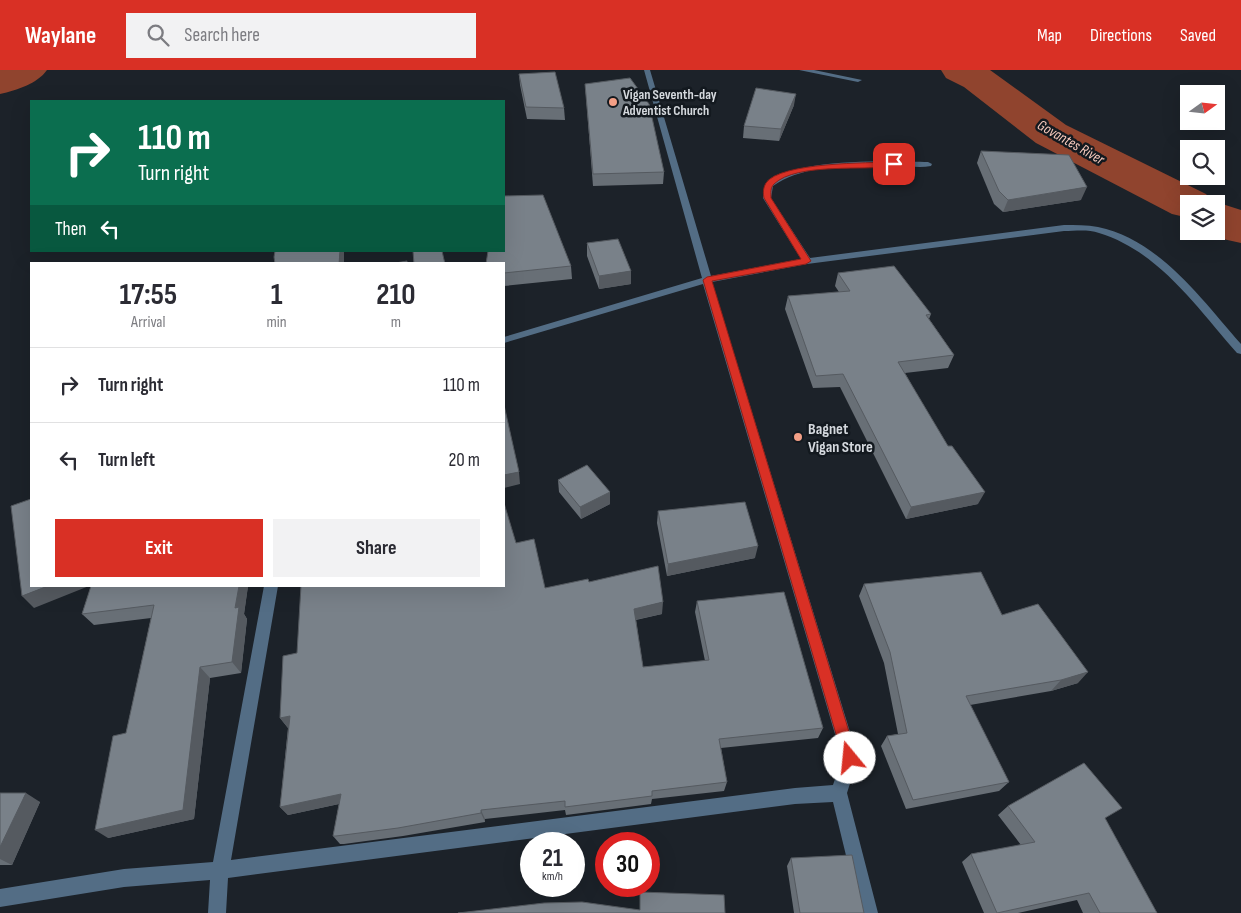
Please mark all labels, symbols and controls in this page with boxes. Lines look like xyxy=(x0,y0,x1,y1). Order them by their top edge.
search box xyxy=(126,13,476,58)
text: Waylane xyxy=(25,21,96,50)
icon: search xyxy=(144,21,172,49)
text: Search here xyxy=(184,24,260,47)
text: Map xyxy=(1037,25,1062,46)
text: Directions xyxy=(1090,25,1152,46)
text: Saved xyxy=(1180,25,1216,46)
north arrow xyxy=(1180,85,1225,130)
map controls xyxy=(1180,85,1225,240)
place label: Vigan Seventh-day Adventist Church xyxy=(622,86,717,119)
marker: Vigan Seventh-day Adventist Church xyxy=(607,96,619,108)
water label: Govantes River xyxy=(1034,116,1108,170)
text: 110 m xyxy=(138,117,211,160)
icon: right xyxy=(55,120,120,185)
button: search xyxy=(1180,140,1225,185)
pin xyxy=(873,143,915,185)
icon: arrive xyxy=(880,150,908,178)
text: Turn right xyxy=(138,160,209,187)
button: layers xyxy=(1180,195,1225,240)
icon: left xyxy=(96,215,124,243)
text: Then xyxy=(55,218,86,241)
text: 17:55 xyxy=(120,277,177,313)
text: 1 xyxy=(271,277,283,313)
text: 210 xyxy=(376,277,415,313)
text: Arrival xyxy=(131,313,165,332)
text: min xyxy=(267,313,287,332)
text: m xyxy=(391,313,401,332)
icon: right xyxy=(55,371,83,399)
text: Turn right xyxy=(98,374,163,397)
text: 110 m xyxy=(443,374,480,397)
place label: Bagnet Vigan Store xyxy=(808,420,873,457)
marker: Bagnet Vigan Store xyxy=(792,431,804,443)
icon: left xyxy=(55,446,83,474)
text: Turn left xyxy=(98,449,155,472)
text: 20 m xyxy=(448,449,480,472)
button: Exit xyxy=(55,519,263,577)
button: Share xyxy=(273,519,480,577)
position arrow xyxy=(823,731,875,783)
speed limit sign: 30 xyxy=(595,832,660,897)
text: 21 xyxy=(542,843,563,874)
text: km/h xyxy=(542,869,563,884)

